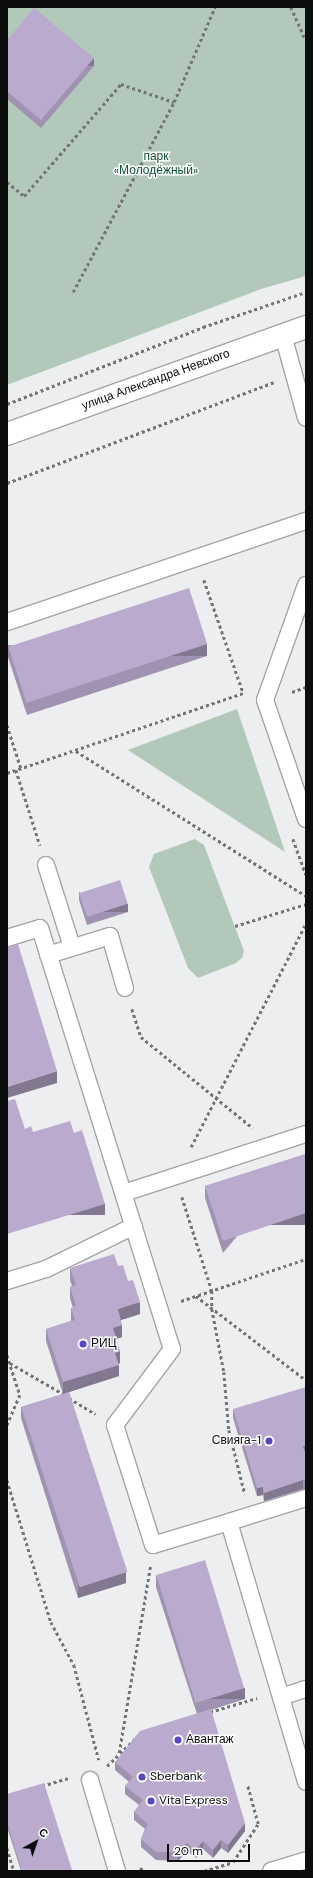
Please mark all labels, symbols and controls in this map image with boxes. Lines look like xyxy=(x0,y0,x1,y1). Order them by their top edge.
park label: парк «Молодёжный» xyxy=(114,150,198,178)
street label: улица Александра Невского xyxy=(80,346,232,414)
place label: РИЦ xyxy=(91,1337,117,1351)
marker: РИЦ xyxy=(78,1339,88,1349)
place label: Свияга-1 xyxy=(212,1434,261,1448)
marker: Свияга-1 xyxy=(264,1436,274,1446)
place label: Авантаж xyxy=(186,1733,234,1747)
marker: Авантаж xyxy=(173,1735,183,1745)
place label: Sberbank xyxy=(150,1770,203,1784)
marker: Sberbank xyxy=(137,1772,147,1782)
place label: Vita Express xyxy=(159,1794,228,1808)
marker: Vita Express xyxy=(146,1796,156,1806)
north arrow xyxy=(16,1822,56,1862)
text: С xyxy=(36,1825,51,1841)
scale bar xyxy=(169,1836,252,1862)
text: 20 m xyxy=(174,1843,203,1859)

